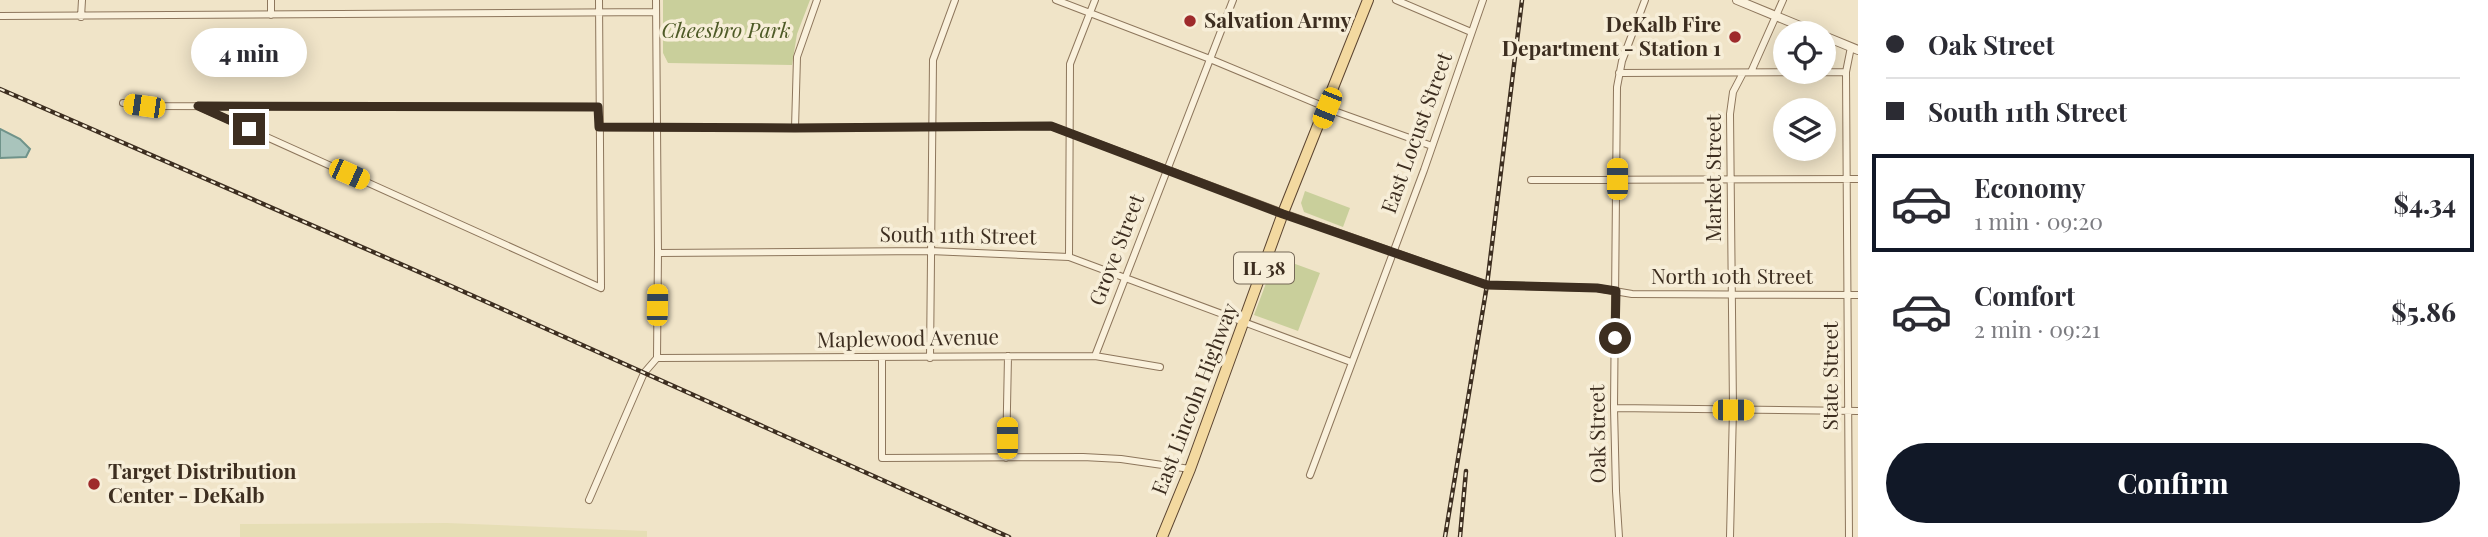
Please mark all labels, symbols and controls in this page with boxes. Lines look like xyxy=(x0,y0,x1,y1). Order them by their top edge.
place label: Salvation Army xyxy=(1204,5,1351,33)
place label: DeKalb Fire Department - Station 1 xyxy=(1502,9,1721,61)
marker: Salvation Army xyxy=(1182,13,1198,29)
park label: Cheesbro Park xyxy=(662,15,791,43)
map controls xyxy=(1773,21,1836,161)
button: locate xyxy=(1773,21,1836,84)
callout: 4 min xyxy=(191,27,307,76)
text: Oak Street xyxy=(1928,27,2055,62)
marker: DeKalb Fire Department - Station 1 xyxy=(1727,29,1743,45)
text: 4 min xyxy=(219,37,279,68)
street label: East Locust Street xyxy=(1373,47,1457,217)
car xyxy=(1310,85,1345,131)
car xyxy=(122,93,167,119)
text: South 11th Street xyxy=(1928,94,2127,129)
button: layers xyxy=(1773,98,1836,161)
route end xyxy=(233,113,265,145)
street label: Market Street xyxy=(1698,114,1726,242)
car xyxy=(326,156,373,192)
car xyxy=(1607,158,1628,200)
text: Economy xyxy=(1974,170,2085,205)
icon: car xyxy=(1890,172,1953,235)
text: $4.34 xyxy=(2394,186,2456,221)
street label: Grove Street xyxy=(1081,189,1149,309)
text: 1 min · 09:20 xyxy=(1974,205,2103,236)
street label: South 11th Street xyxy=(879,219,1037,249)
road number: IL 38 xyxy=(1234,252,1294,284)
street label: North 10th Street xyxy=(1651,261,1814,289)
text: Comfort xyxy=(1974,278,2075,313)
icon: car xyxy=(1890,280,1953,343)
car xyxy=(647,284,668,326)
text: $5.86 xyxy=(2391,294,2456,329)
street label: East Lincoln Highway xyxy=(1144,298,1243,498)
text: 2 min · 09:21 xyxy=(1974,313,2100,344)
street label: Maplewood Avenue xyxy=(817,321,999,353)
street label: State Street xyxy=(1815,321,1843,430)
route start xyxy=(1599,322,1631,354)
street label: Oak Street xyxy=(1581,384,1611,484)
car xyxy=(1713,400,1755,421)
car xyxy=(997,417,1018,459)
button: Confirm xyxy=(1886,443,2460,523)
place label: Target Distribution Center - DeKalb xyxy=(108,456,297,508)
marker: Target Distribution Center - DeKalb xyxy=(86,476,102,492)

